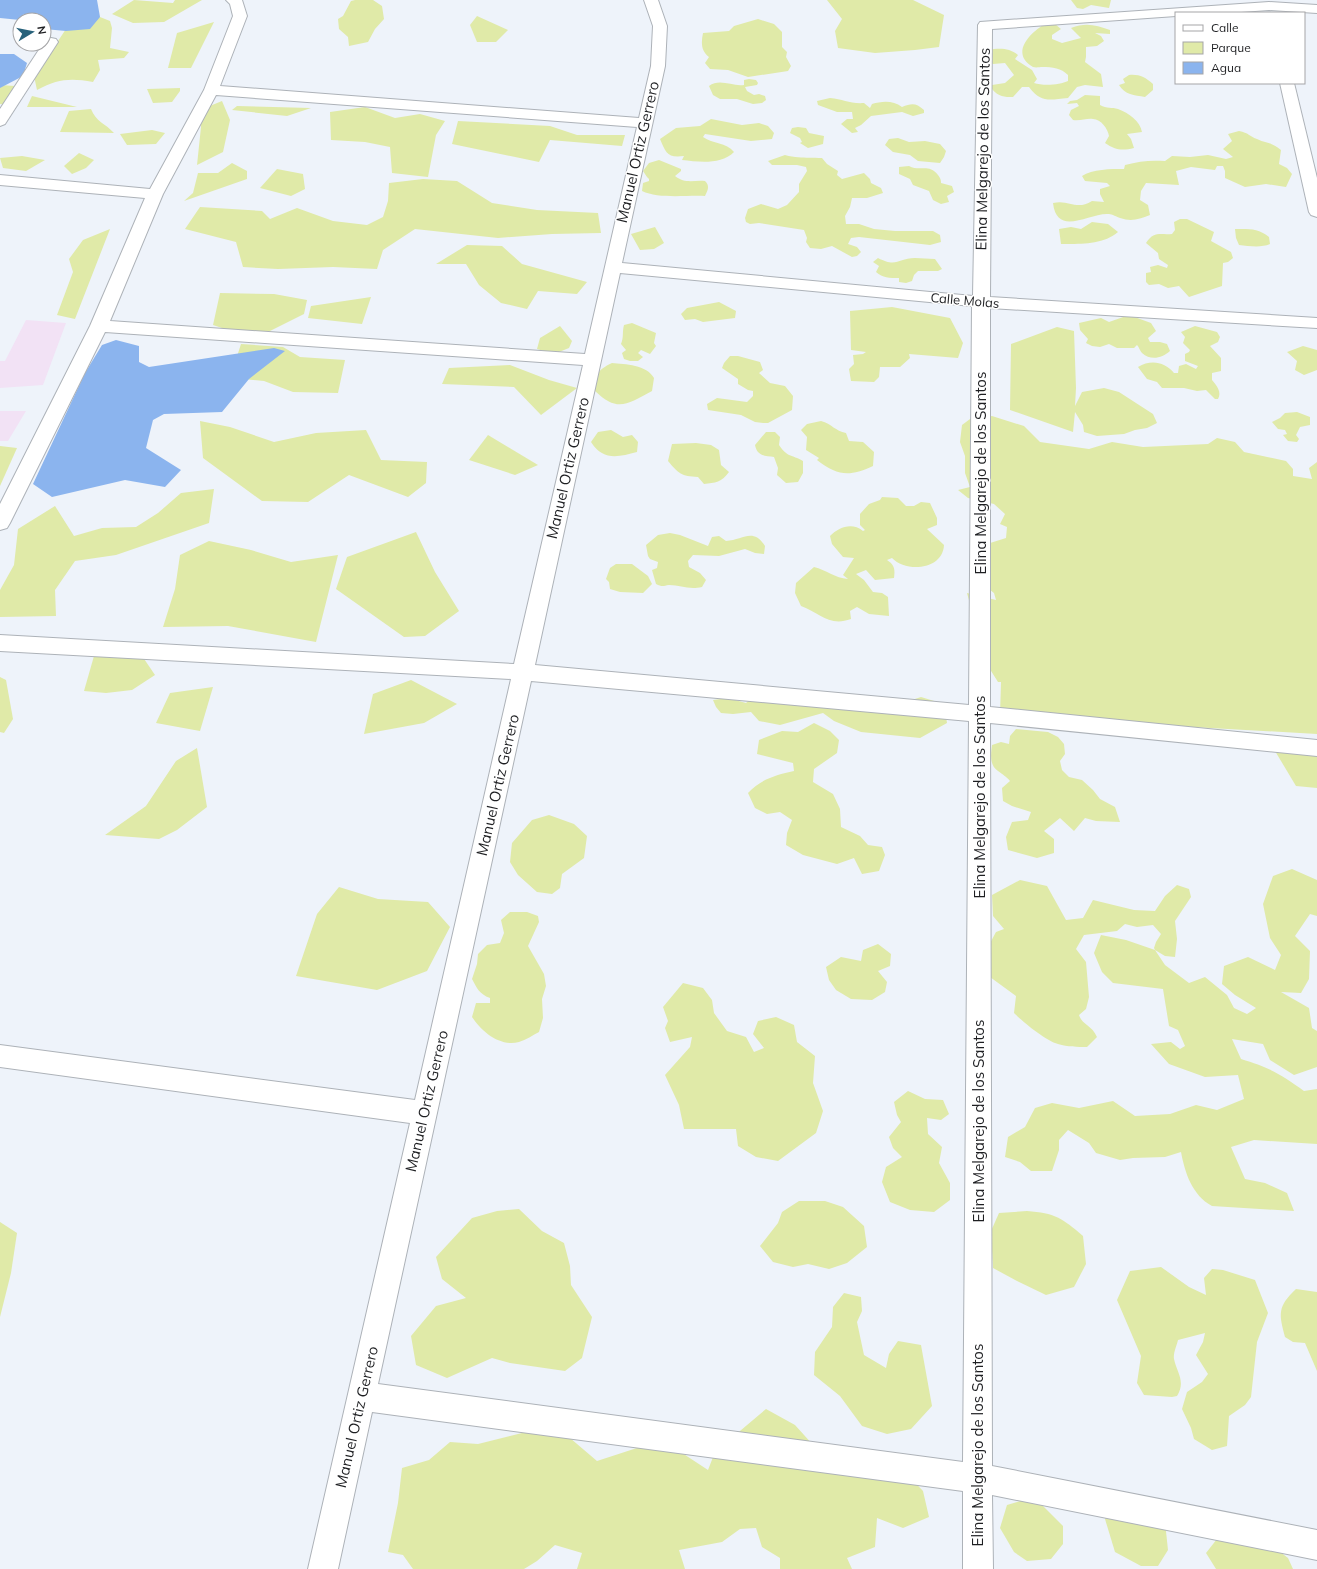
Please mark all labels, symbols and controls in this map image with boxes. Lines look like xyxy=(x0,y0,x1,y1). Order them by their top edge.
north arrow xyxy=(12,12,52,52)
legend xyxy=(1175,12,1305,84)
text: Calle xyxy=(1211,20,1238,35)
text: N xyxy=(34,25,49,36)
text: Parque xyxy=(1211,40,1251,55)
street label: Elina Melgarejo de los Santos xyxy=(971,47,994,251)
text: Agua xyxy=(1211,60,1241,75)
street label: Manuel Ortiz Gerrero xyxy=(612,79,663,225)
street label: Calle Molas xyxy=(930,289,1000,311)
street label: Elina Melgarejo de los Santos xyxy=(971,372,990,574)
street label: Manuel Ortiz Gerrero xyxy=(542,395,593,541)
street label: Elina Melgarejo de los Santos xyxy=(970,696,989,898)
street label: Manuel Ortiz Gerrero xyxy=(472,712,523,858)
street label: Elina Melgarejo de los Santos xyxy=(969,1020,988,1222)
street label: Manuel Ortiz Gerrero xyxy=(401,1028,452,1174)
street label: Manuel Ortiz Gerrero xyxy=(331,1344,382,1490)
street label: Elina Melgarejo de los Santos xyxy=(968,1344,987,1546)

